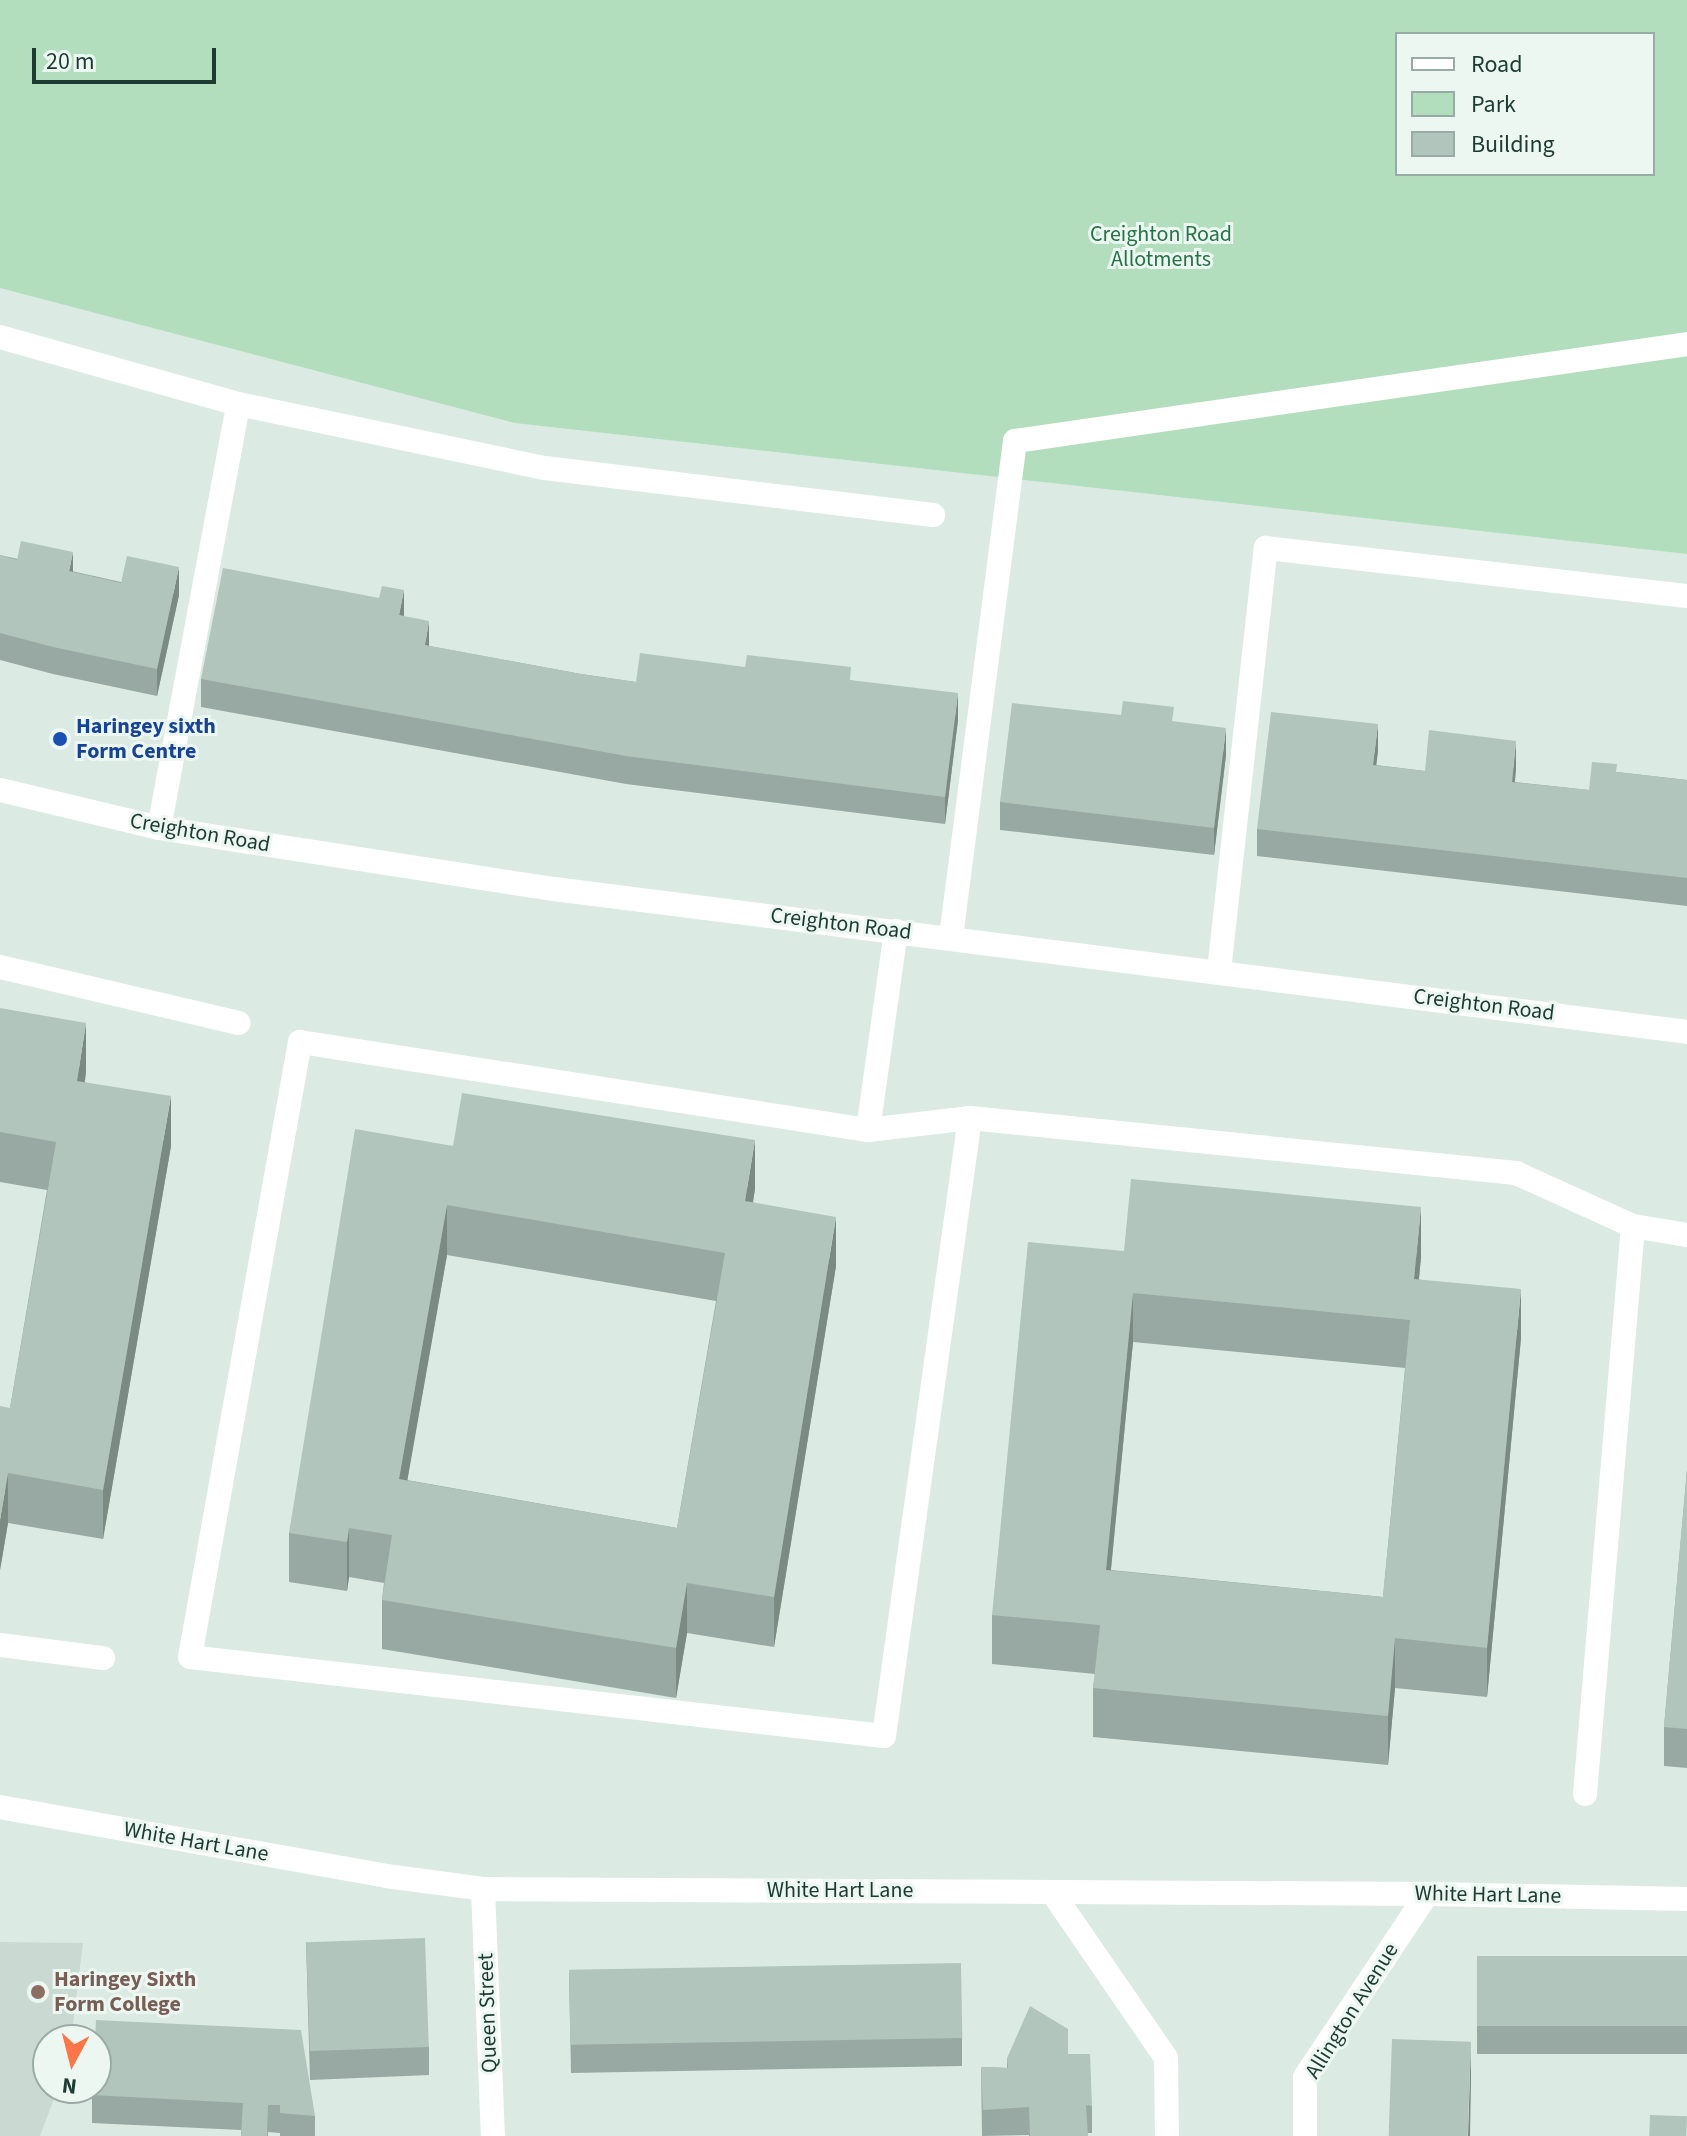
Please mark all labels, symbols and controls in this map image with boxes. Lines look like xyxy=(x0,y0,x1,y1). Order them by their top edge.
scale bar xyxy=(36,32,220,82)
legend xyxy=(1395,32,1655,176)
text: 20 m xyxy=(46,44,95,79)
text: Road xyxy=(1471,47,1523,82)
text: Park xyxy=(1471,87,1516,122)
text: Building xyxy=(1471,127,1555,162)
park label: Creighton Road Allotments xyxy=(1090,221,1232,272)
place label: Haringey sixth Form Centre xyxy=(76,713,216,764)
marker: Haringey sixth Form Centre xyxy=(51,730,69,748)
street label: Creighton Road xyxy=(128,808,272,858)
street label: Creighton Road xyxy=(769,902,913,946)
street label: Creighton Road xyxy=(1412,983,1556,1027)
street label: White Hart Lane xyxy=(121,1816,271,1868)
street label: White Hart Lane xyxy=(767,1878,913,1904)
street label: White Hart Lane xyxy=(1414,1881,1562,1909)
street label: Allington Avenue xyxy=(1300,1938,1404,2084)
street label: Queen Street xyxy=(473,1953,503,2073)
place label: Haringey Sixth Form College xyxy=(54,1966,196,2018)
marker: Haringey Sixth Form College xyxy=(29,1983,47,2001)
north arrow xyxy=(32,2024,112,2104)
text: N xyxy=(60,2069,79,2103)

